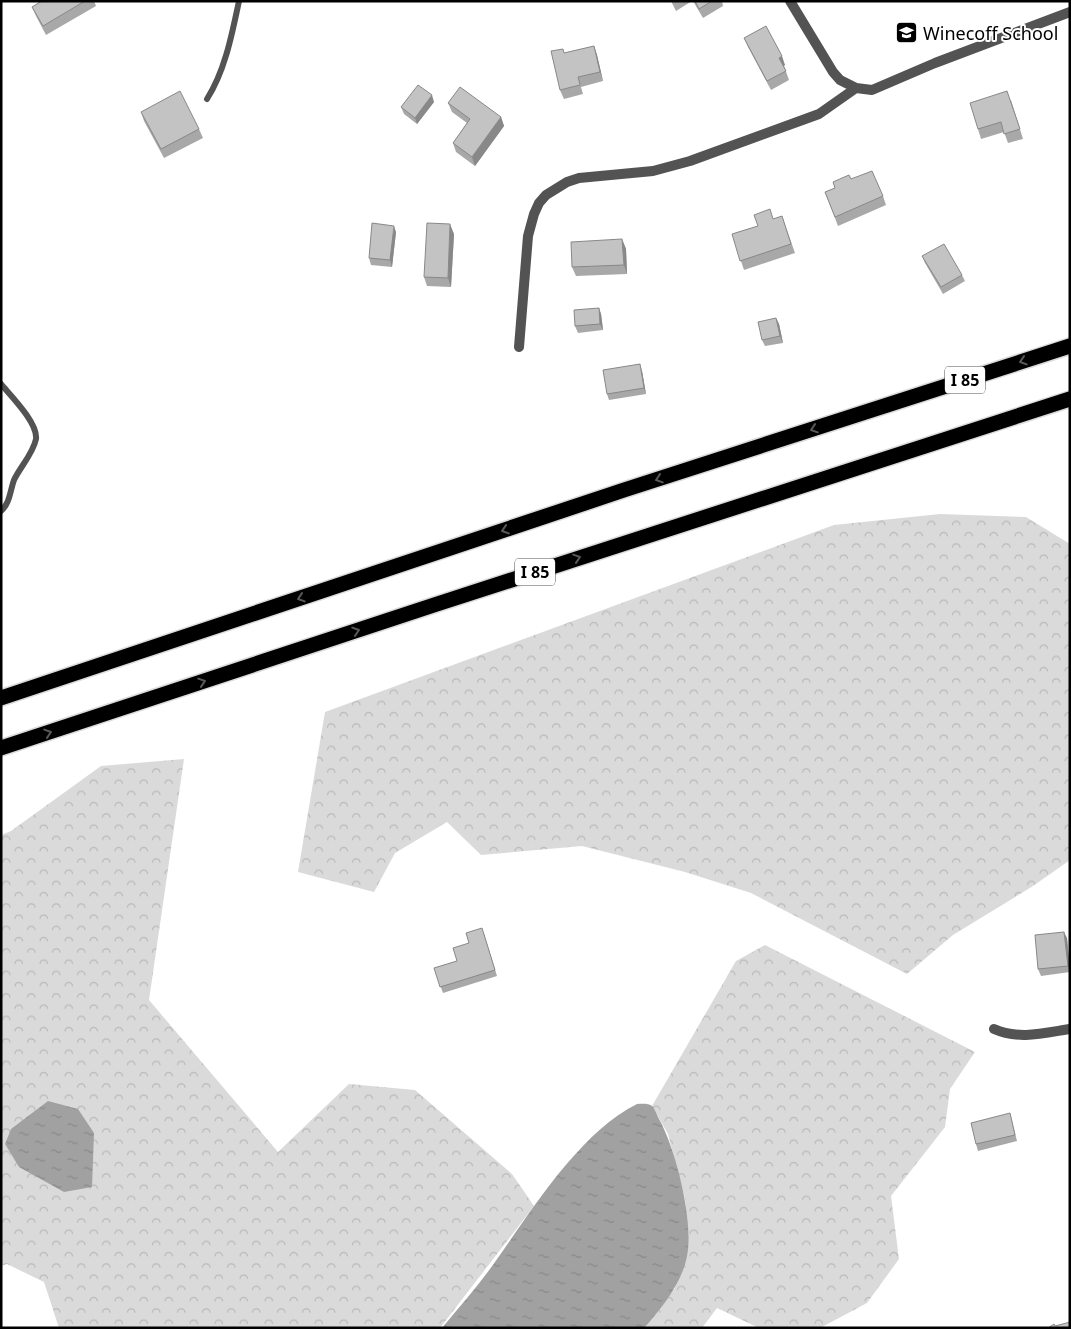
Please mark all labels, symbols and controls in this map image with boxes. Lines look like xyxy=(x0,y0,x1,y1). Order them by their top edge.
school or university icon: Winecoff School xyxy=(895,21,919,45)
place label: Winecoff School xyxy=(923,21,1058,45)
one-way arrow xyxy=(1020,355,1028,365)
road number: I 85 xyxy=(945,366,985,394)
one-way arrow xyxy=(810,423,818,433)
one-way arrow xyxy=(655,473,664,483)
one-way arrow xyxy=(501,524,510,534)
one-way arrow xyxy=(572,554,581,564)
road number: I 85 xyxy=(515,558,555,586)
one-way arrow xyxy=(297,592,306,602)
one-way arrow xyxy=(351,626,360,636)
one-way arrow xyxy=(197,677,205,687)
one-way arrow xyxy=(43,728,51,738)

